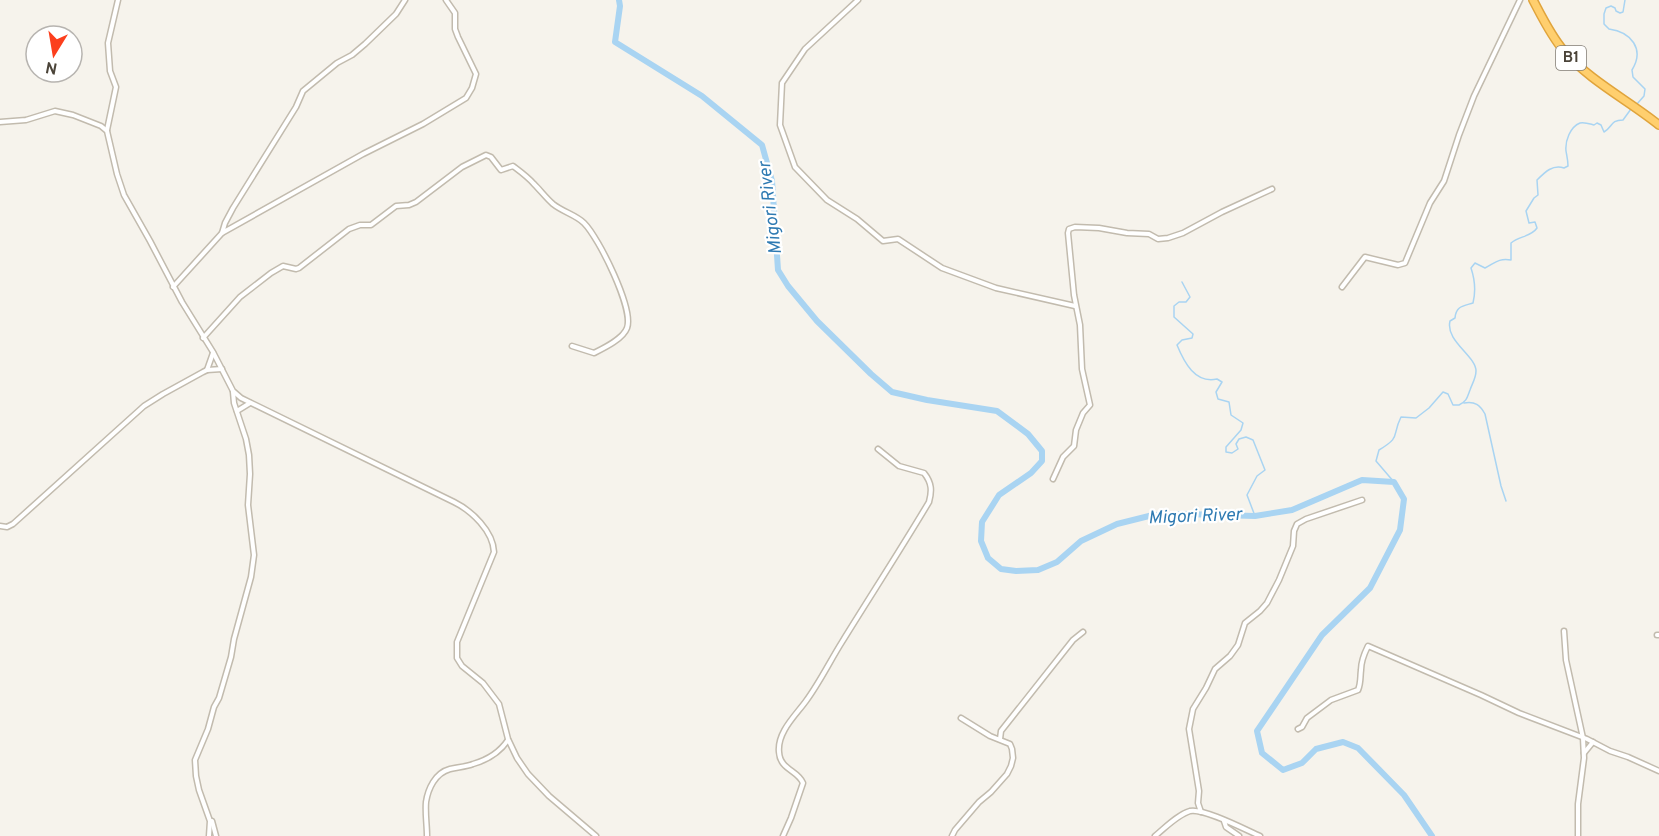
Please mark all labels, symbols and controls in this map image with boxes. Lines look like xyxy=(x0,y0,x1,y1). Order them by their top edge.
north arrow xyxy=(24,24,84,84)
road number: B1 xyxy=(1556,46,1586,70)
text: N xyxy=(44,56,59,78)
water label: Migori River xyxy=(754,158,788,256)
water label: Migori River xyxy=(1148,504,1244,530)

